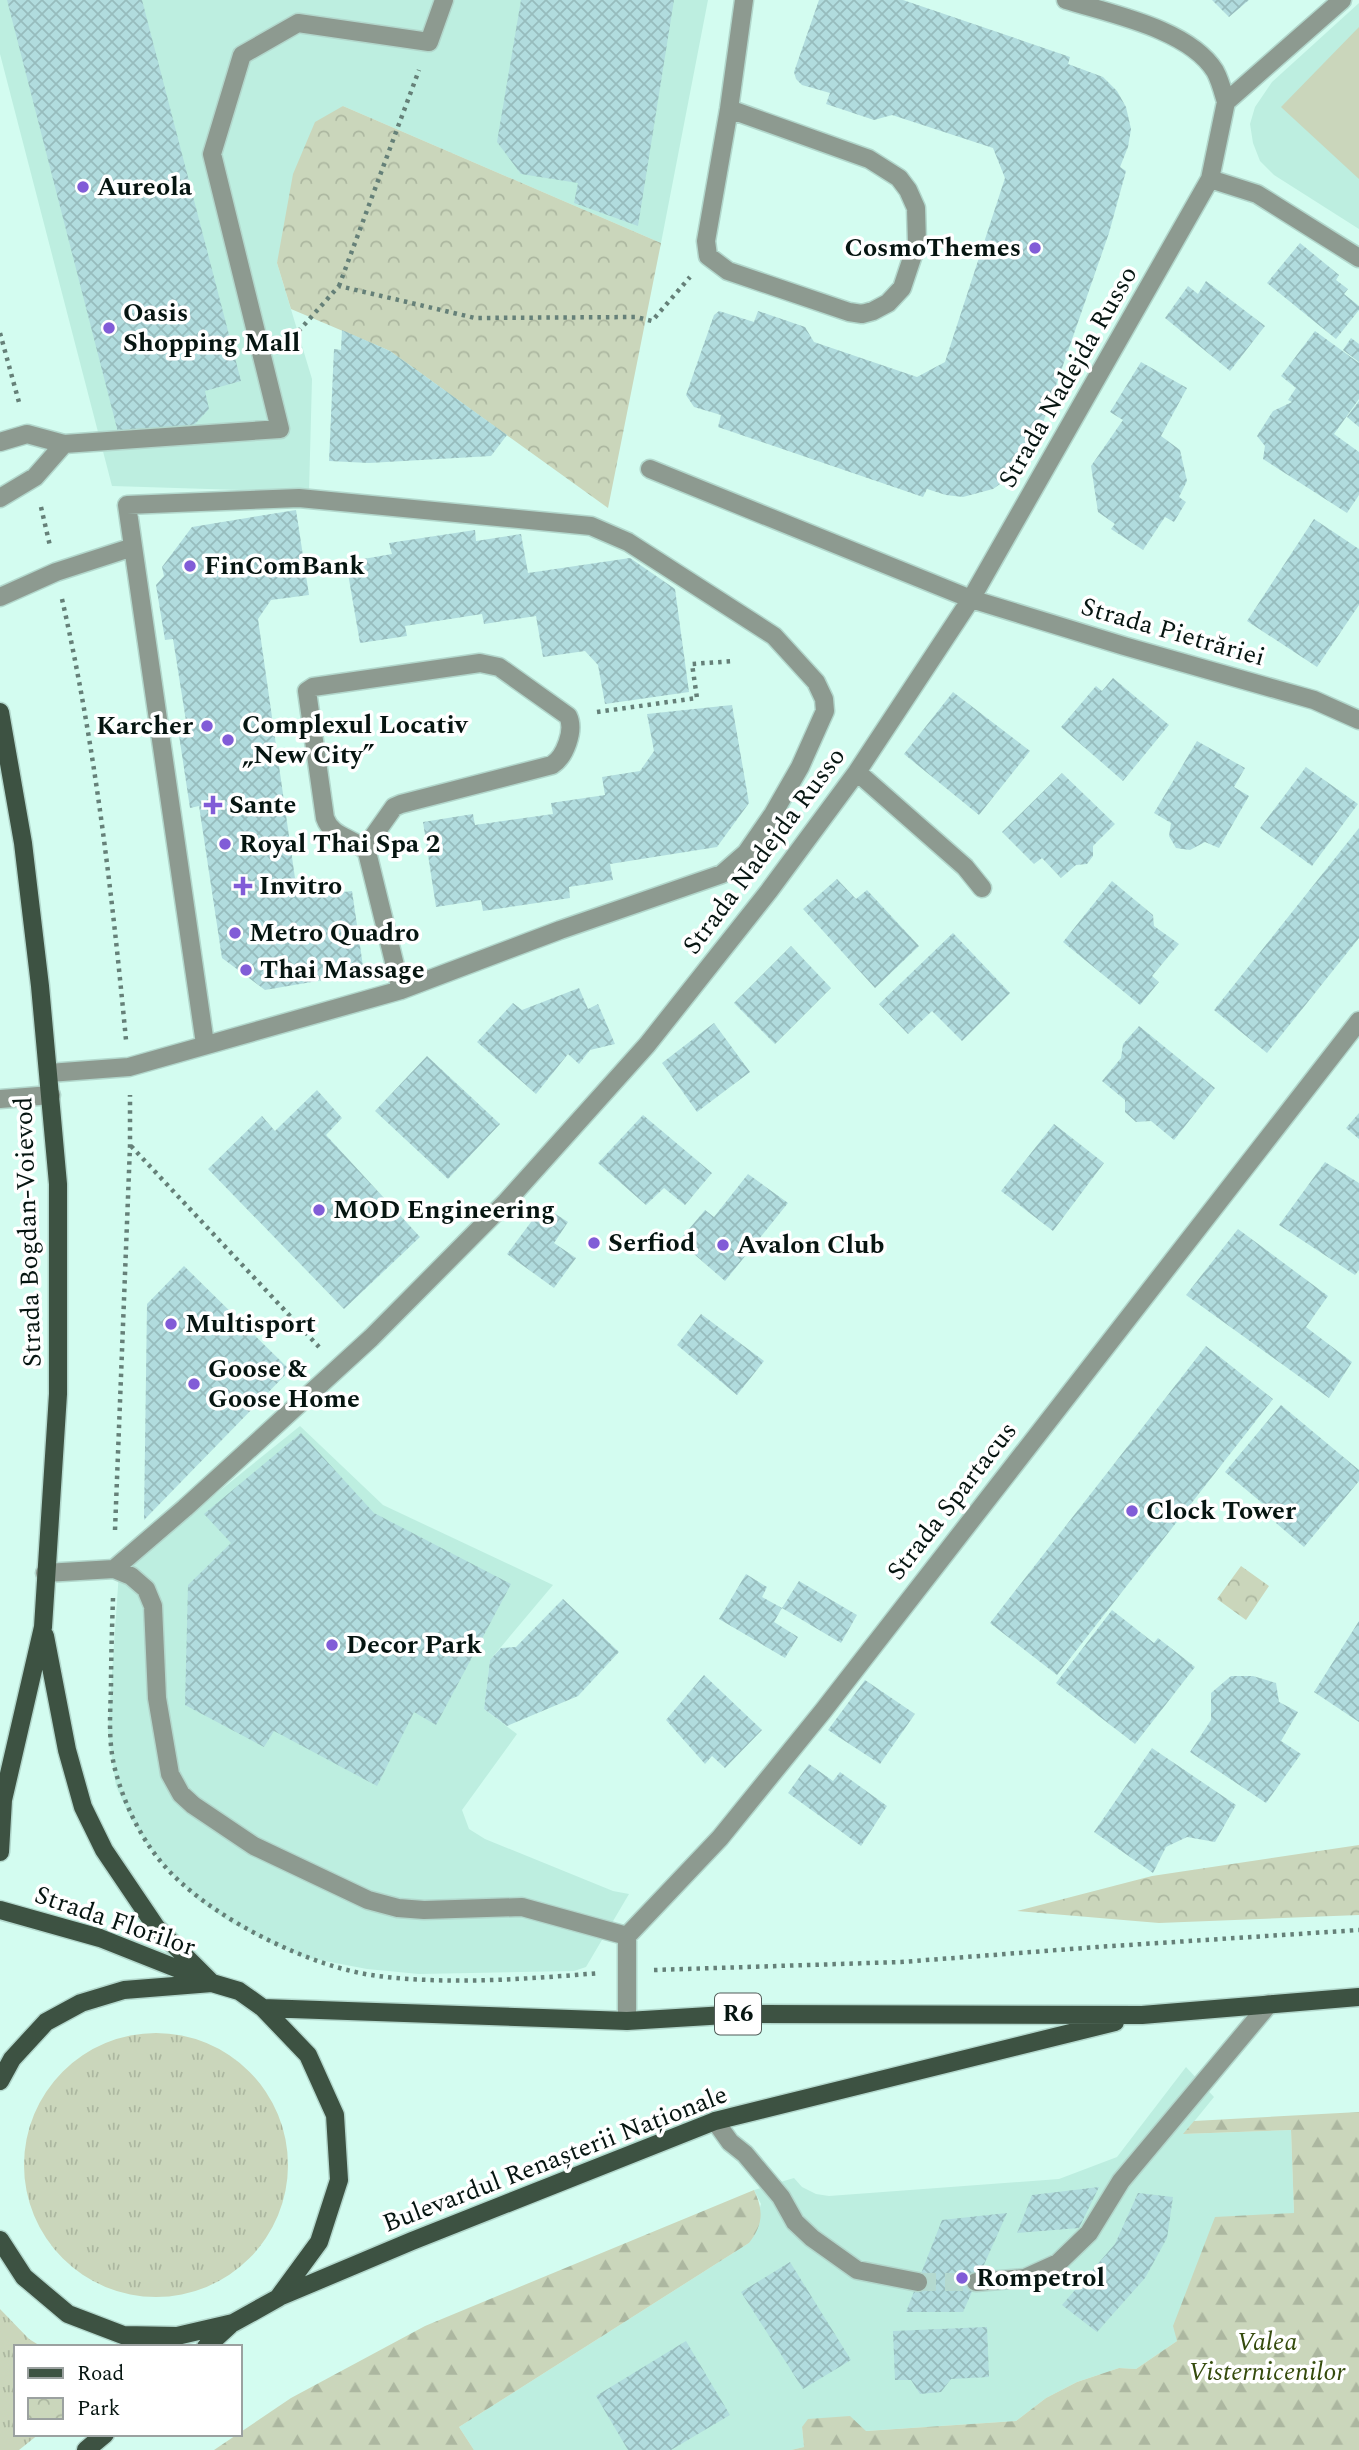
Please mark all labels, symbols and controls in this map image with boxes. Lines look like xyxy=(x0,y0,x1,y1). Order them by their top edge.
place label: Aureola xyxy=(97,167,193,207)
marker: Aureola xyxy=(75,179,91,195)
place label: CosmoThemes xyxy=(844,228,1021,268)
marker: CosmoThemes xyxy=(1027,240,1043,256)
street label: Strada Nadejda Russo xyxy=(988,258,1148,496)
place label: Oasis Shopping Mall xyxy=(123,293,300,363)
marker: Oasis Shopping Mall xyxy=(101,320,117,336)
place label: FinComBank xyxy=(204,546,365,586)
marker: FinComBank xyxy=(182,558,198,574)
street label: Strada Pietrăriei xyxy=(1076,587,1270,677)
place label: Complexul Locativ „New City” xyxy=(242,705,469,775)
place label: Karcher xyxy=(96,706,194,746)
marker: Karcher xyxy=(199,718,215,734)
marker: Complexul Locativ „New City” xyxy=(220,732,236,748)
street label: Strada Nadejda Russo xyxy=(673,739,855,963)
place label: Sante xyxy=(229,785,296,825)
marker: Sante xyxy=(203,795,223,815)
place label: Royal Thai Spa 2 xyxy=(239,824,440,864)
marker: Royal Thai Spa 2 xyxy=(217,836,233,852)
place label: Invitro xyxy=(259,866,342,906)
marker: Invitro xyxy=(233,876,253,896)
place label: Metro Quadro xyxy=(249,913,419,953)
marker: Metro Quadro xyxy=(227,925,243,941)
place label: Thai Massage xyxy=(260,950,425,990)
marker: Thai Massage xyxy=(238,962,254,978)
street label: Strada Bogdan-Voievod xyxy=(3,1096,53,1368)
place label: MOD Engineering xyxy=(333,1190,555,1230)
marker: MOD Engineering xyxy=(311,1202,327,1218)
place label: Serfiod xyxy=(608,1223,695,1263)
place label: Avalon Club xyxy=(737,1225,885,1265)
marker: Serfiod xyxy=(586,1235,602,1251)
marker: Avalon Club xyxy=(715,1237,731,1253)
place label: Multisport xyxy=(185,1304,316,1344)
marker: Multisport xyxy=(163,1316,179,1332)
place label: Goose & Goose Home xyxy=(208,1349,360,1419)
marker: Goose & Goose Home xyxy=(186,1376,202,1392)
street label: Strada Spartacus xyxy=(877,1413,1027,1589)
place label: Clock Tower xyxy=(1146,1491,1297,1531)
marker: Clock Tower xyxy=(1124,1503,1140,1519)
place label: Decor Park xyxy=(346,1625,482,1665)
marker: Decor Park xyxy=(324,1637,340,1653)
street label: Strada Florilor xyxy=(29,1875,201,1967)
road number: R6 xyxy=(715,1994,761,2035)
street label: Bulevardul Renașterii Naționale xyxy=(377,2075,733,2243)
place label: Rompetrol xyxy=(976,2258,1105,2298)
marker: Rompetrol xyxy=(954,2270,970,2286)
park label: Valea Visternicenilor xyxy=(1188,2322,1347,2392)
legend xyxy=(14,2345,242,2436)
text: Road xyxy=(77,2358,124,2390)
text: Park xyxy=(77,2393,121,2425)

